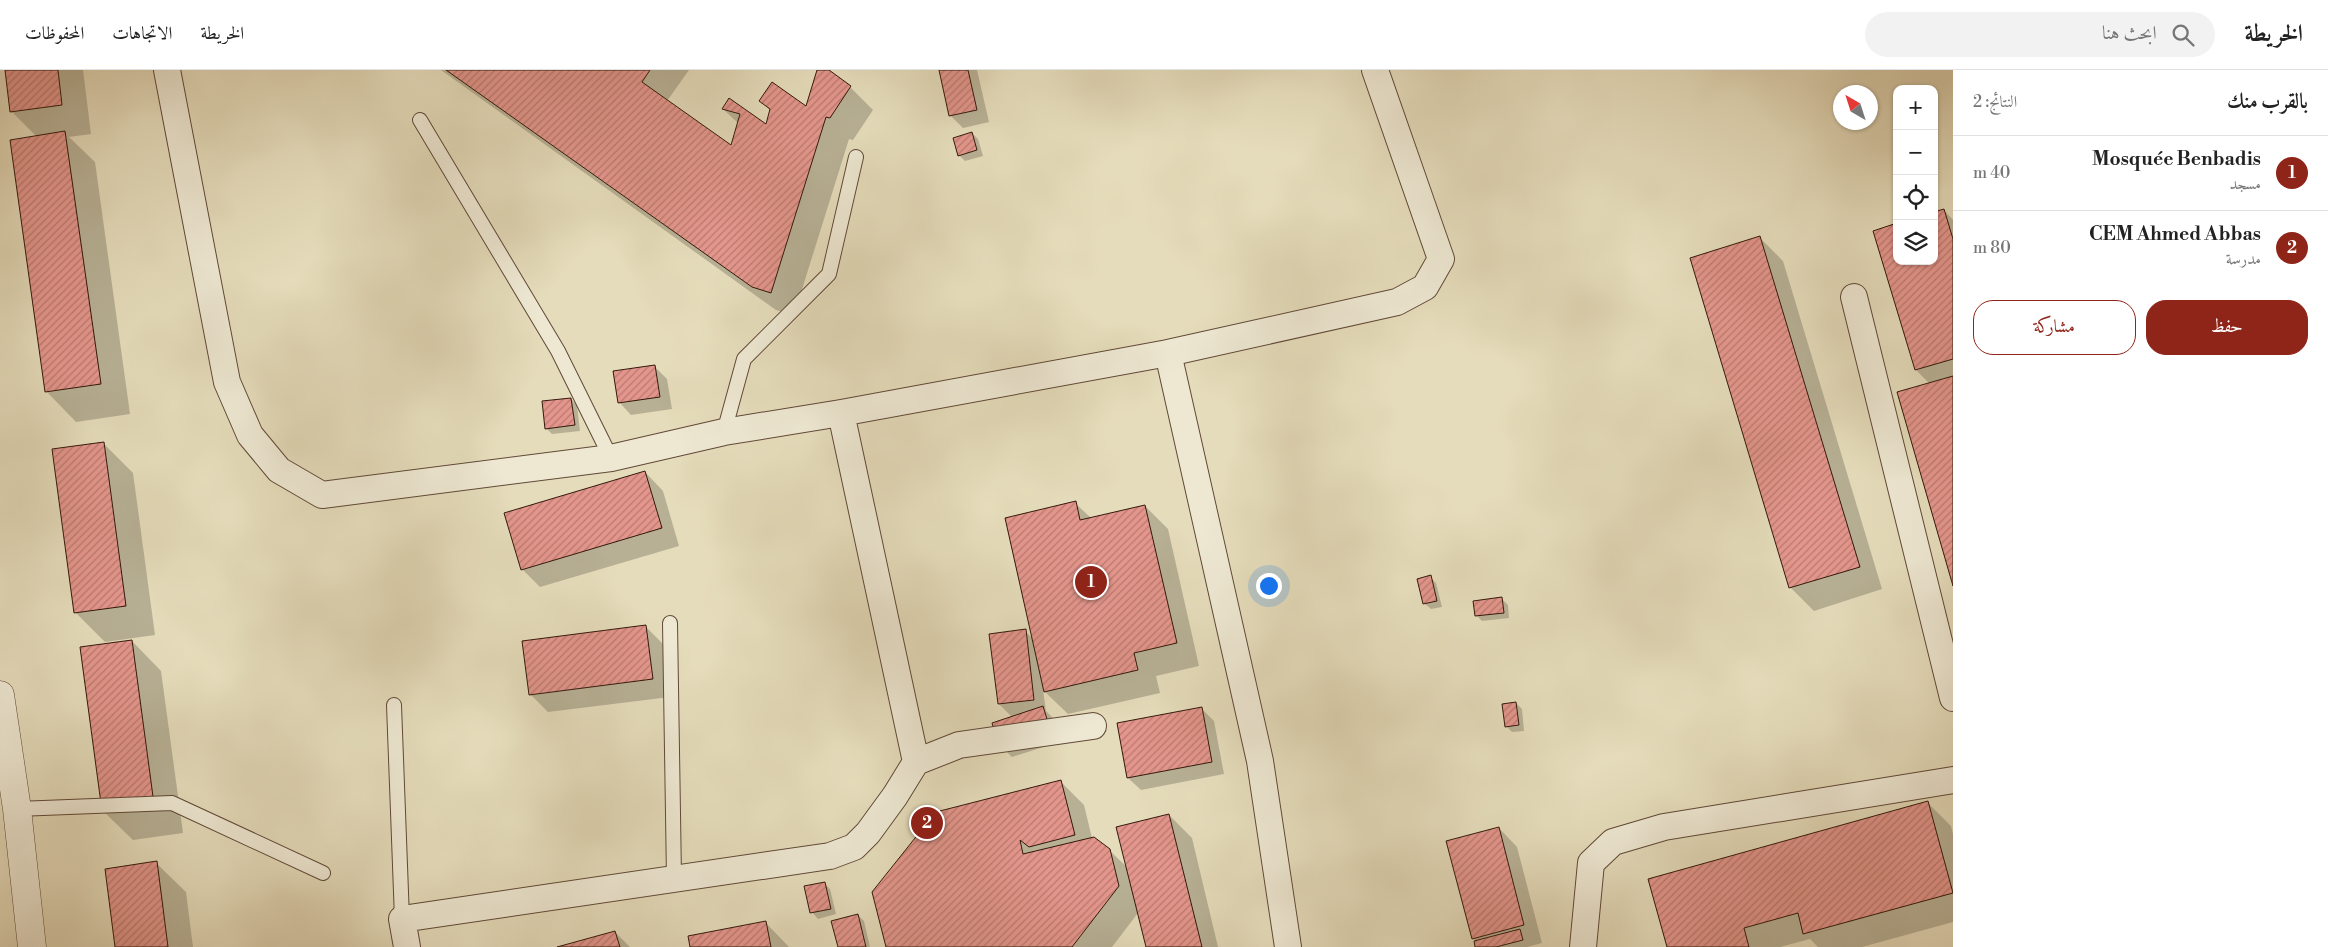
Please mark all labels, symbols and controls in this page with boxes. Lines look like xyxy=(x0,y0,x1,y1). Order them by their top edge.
search box xyxy=(1865,12,2215,57)
text: الخريطة xyxy=(2245,19,2303,49)
text: ابحث هنا xyxy=(2102,21,2157,45)
icon: search xyxy=(2169,21,2197,49)
text: المحفوظات xyxy=(25,22,84,45)
text: الاتجاهات xyxy=(112,22,172,45)
text: الخريطة xyxy=(200,22,244,45)
north arrow xyxy=(1833,85,1878,130)
map controls xyxy=(1893,85,1938,265)
button: + xyxy=(1893,85,1938,130)
text: بالقرب منك xyxy=(2227,89,2308,115)
text: النتائج: 2 xyxy=(1973,92,2017,112)
button: − xyxy=(1893,130,1938,175)
text: Mosquée Benbadis xyxy=(2092,147,2261,171)
text: 40 m xyxy=(1973,163,2010,183)
text: 1 xyxy=(2288,163,2296,183)
text: مسجد xyxy=(2230,174,2261,194)
button: locate xyxy=(1893,175,1938,220)
button: layers xyxy=(1893,220,1938,265)
text: CEM Ahmed Abbas xyxy=(2089,222,2261,246)
text: 80 m xyxy=(1973,238,2011,258)
text: 2 xyxy=(2287,238,2297,258)
text: مدرسة xyxy=(2226,249,2261,269)
button: مشاركة xyxy=(1973,300,2136,355)
button: حفظ xyxy=(2146,300,2308,355)
pin: 1 xyxy=(1075,563,1107,601)
your location xyxy=(1256,573,1282,599)
pin: 2 xyxy=(911,804,943,842)

